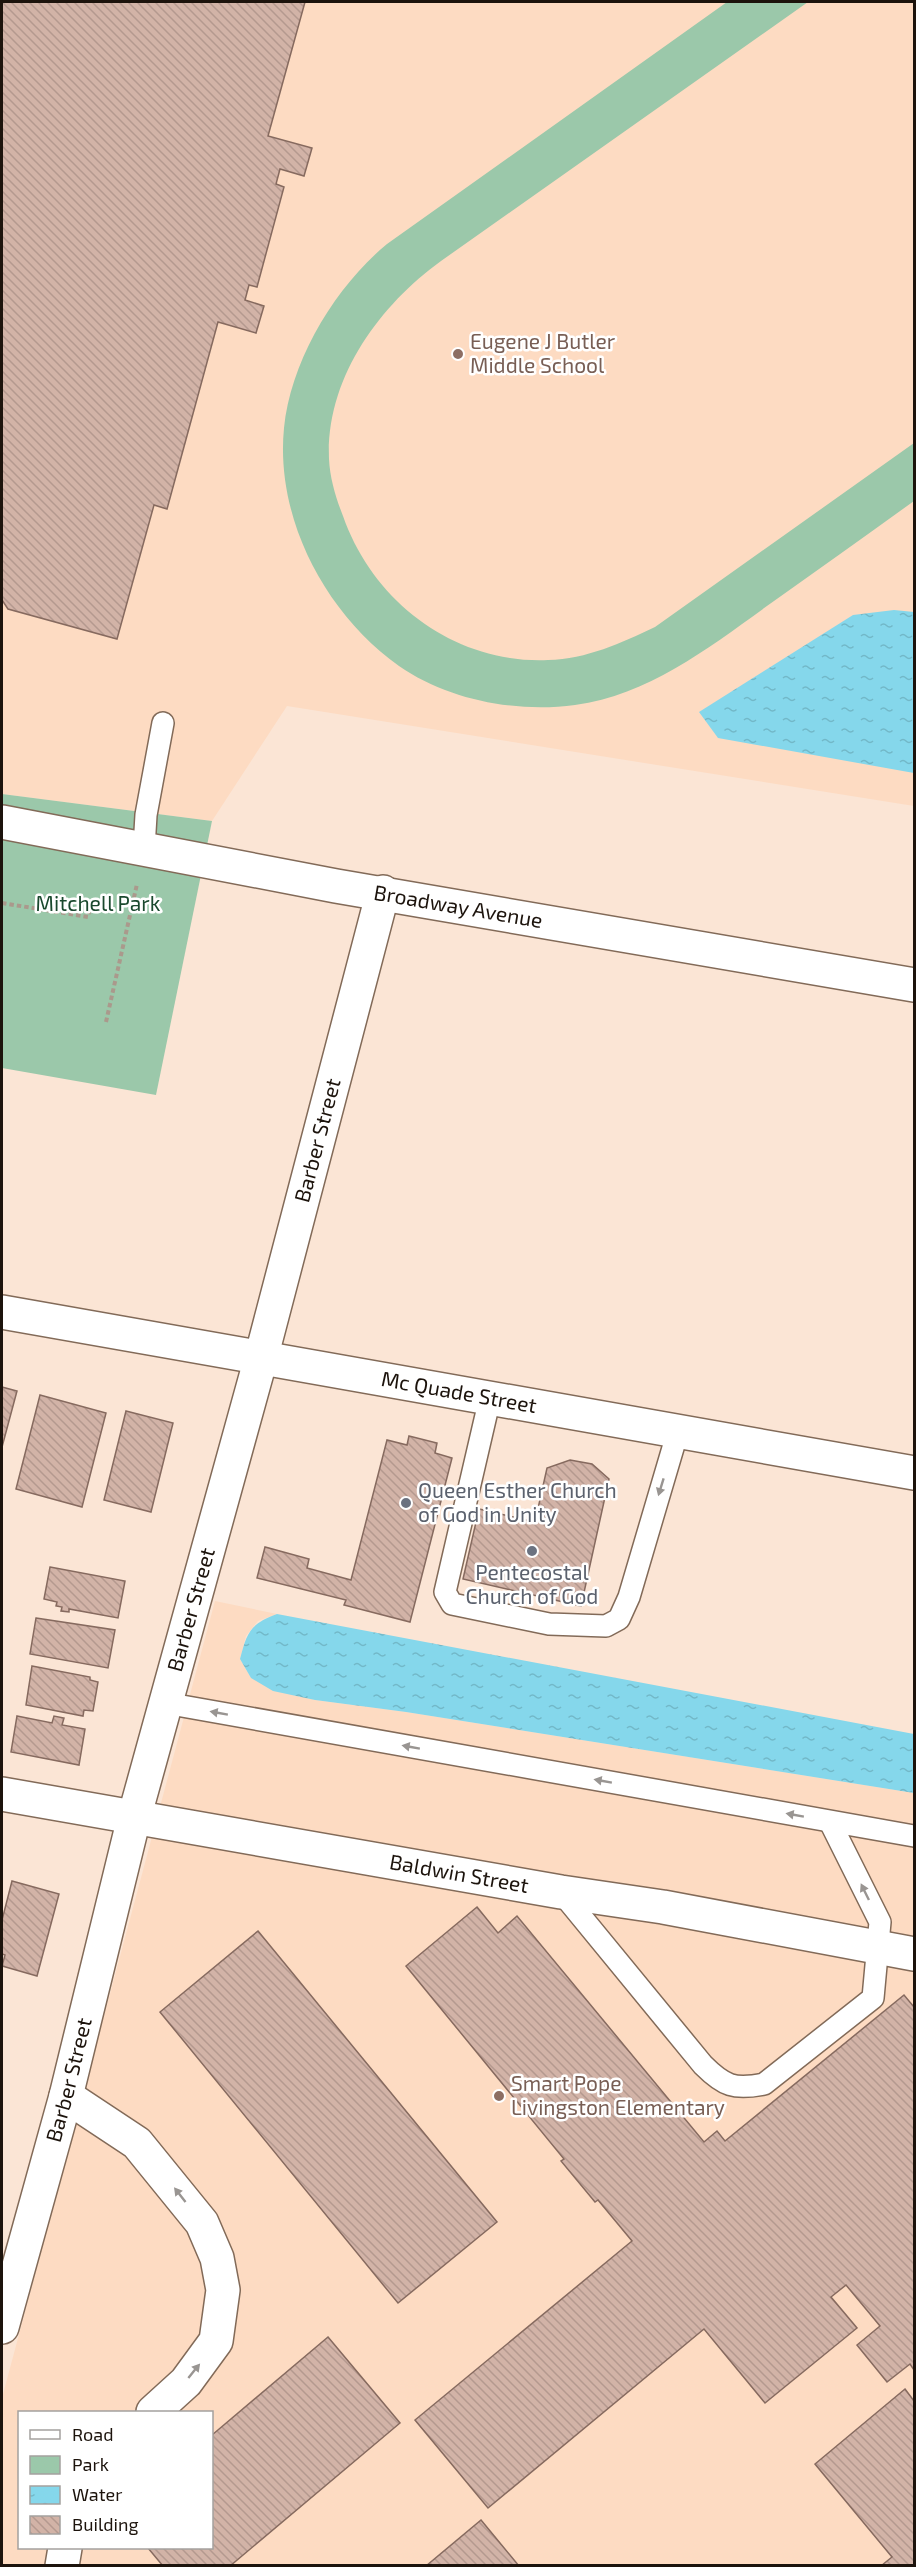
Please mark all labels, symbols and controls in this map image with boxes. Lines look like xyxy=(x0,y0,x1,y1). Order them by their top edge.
place label: Eugene J Butler Middle School xyxy=(470,328,616,377)
marker: Eugene J Butler Middle School xyxy=(451,347,465,361)
street label: Broadway Avenue xyxy=(372,879,545,932)
park label: Mitchell Park xyxy=(36,890,161,915)
street label: Barber Street xyxy=(288,1075,345,1205)
street label: Mc Quade Street xyxy=(380,1365,539,1417)
place label: Queen Esther Church of God in Unity xyxy=(418,1477,617,1526)
one-way arrow xyxy=(656,1478,665,1496)
marker: Queen Esther Church of God in Unity xyxy=(399,1496,413,1510)
marker: Pentecostal Church of God xyxy=(525,1544,539,1558)
street label: Barber Street xyxy=(161,1545,219,1674)
place label: Pentecostal Church of God xyxy=(466,1559,598,1608)
one-way arrow xyxy=(209,1708,228,1717)
one-way arrow xyxy=(401,1742,420,1751)
one-way arrow xyxy=(593,1776,612,1785)
one-way arrow xyxy=(785,1810,804,1819)
street label: Baldwin Street xyxy=(388,1848,531,1897)
one-way arrow xyxy=(861,1884,870,1901)
street label: Barber Street xyxy=(40,2015,96,2145)
place label: Smart Pope Livingston Elementary xyxy=(511,2070,725,2119)
marker: Smart Pope Livingston Elementary xyxy=(492,2089,506,2103)
one-way arrow xyxy=(175,2187,187,2202)
one-way arrow xyxy=(188,2363,201,2379)
legend xyxy=(18,2411,213,2549)
text: Road xyxy=(72,2423,113,2445)
text: Park xyxy=(72,2453,109,2475)
text: Water xyxy=(72,2483,122,2505)
text: Building xyxy=(72,2513,139,2535)

